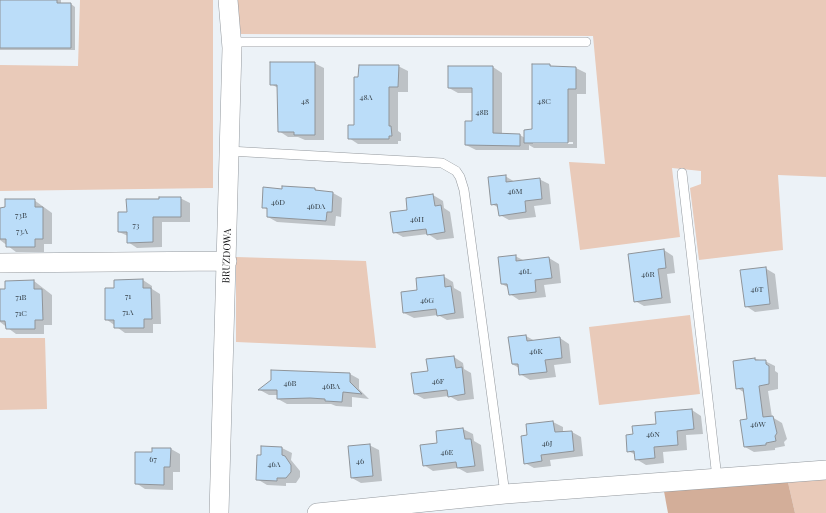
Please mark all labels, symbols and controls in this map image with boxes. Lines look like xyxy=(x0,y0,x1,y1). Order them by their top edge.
house number: 48A xyxy=(359,92,373,102)
house number: 48 xyxy=(301,96,309,106)
house number: 48C xyxy=(537,96,551,106)
house number: 48B xyxy=(475,107,489,117)
house number: 46M xyxy=(507,186,523,196)
house number: 46D xyxy=(271,197,285,207)
house number: 46DA xyxy=(307,201,325,211)
house number: 73B xyxy=(15,210,27,220)
house number: 46H xyxy=(410,214,424,224)
house number: 73 xyxy=(133,220,139,230)
house number: 73A xyxy=(16,226,28,236)
street label: BRUZDOWA xyxy=(220,228,234,284)
house number: 46L xyxy=(519,266,531,276)
house number: 46R xyxy=(641,269,655,279)
house number: 46T xyxy=(750,284,764,294)
house number: 71 xyxy=(125,291,131,301)
house number: 71B xyxy=(15,292,27,302)
house number: 46G xyxy=(420,295,434,305)
house number: 71A xyxy=(122,307,134,317)
house number: 71C xyxy=(15,308,27,318)
house number: 46K xyxy=(529,346,543,356)
house number: 46F xyxy=(432,376,444,386)
house number: 46B xyxy=(283,378,297,388)
house number: 46BA xyxy=(322,381,340,391)
house number: 46W xyxy=(750,419,766,429)
house number: 46N xyxy=(646,429,660,439)
house number: 46J xyxy=(542,438,552,448)
house number: 46E xyxy=(441,447,453,457)
house number: 67 xyxy=(149,454,157,464)
house number: 46 xyxy=(356,456,364,466)
house number: 46A xyxy=(267,459,281,469)

